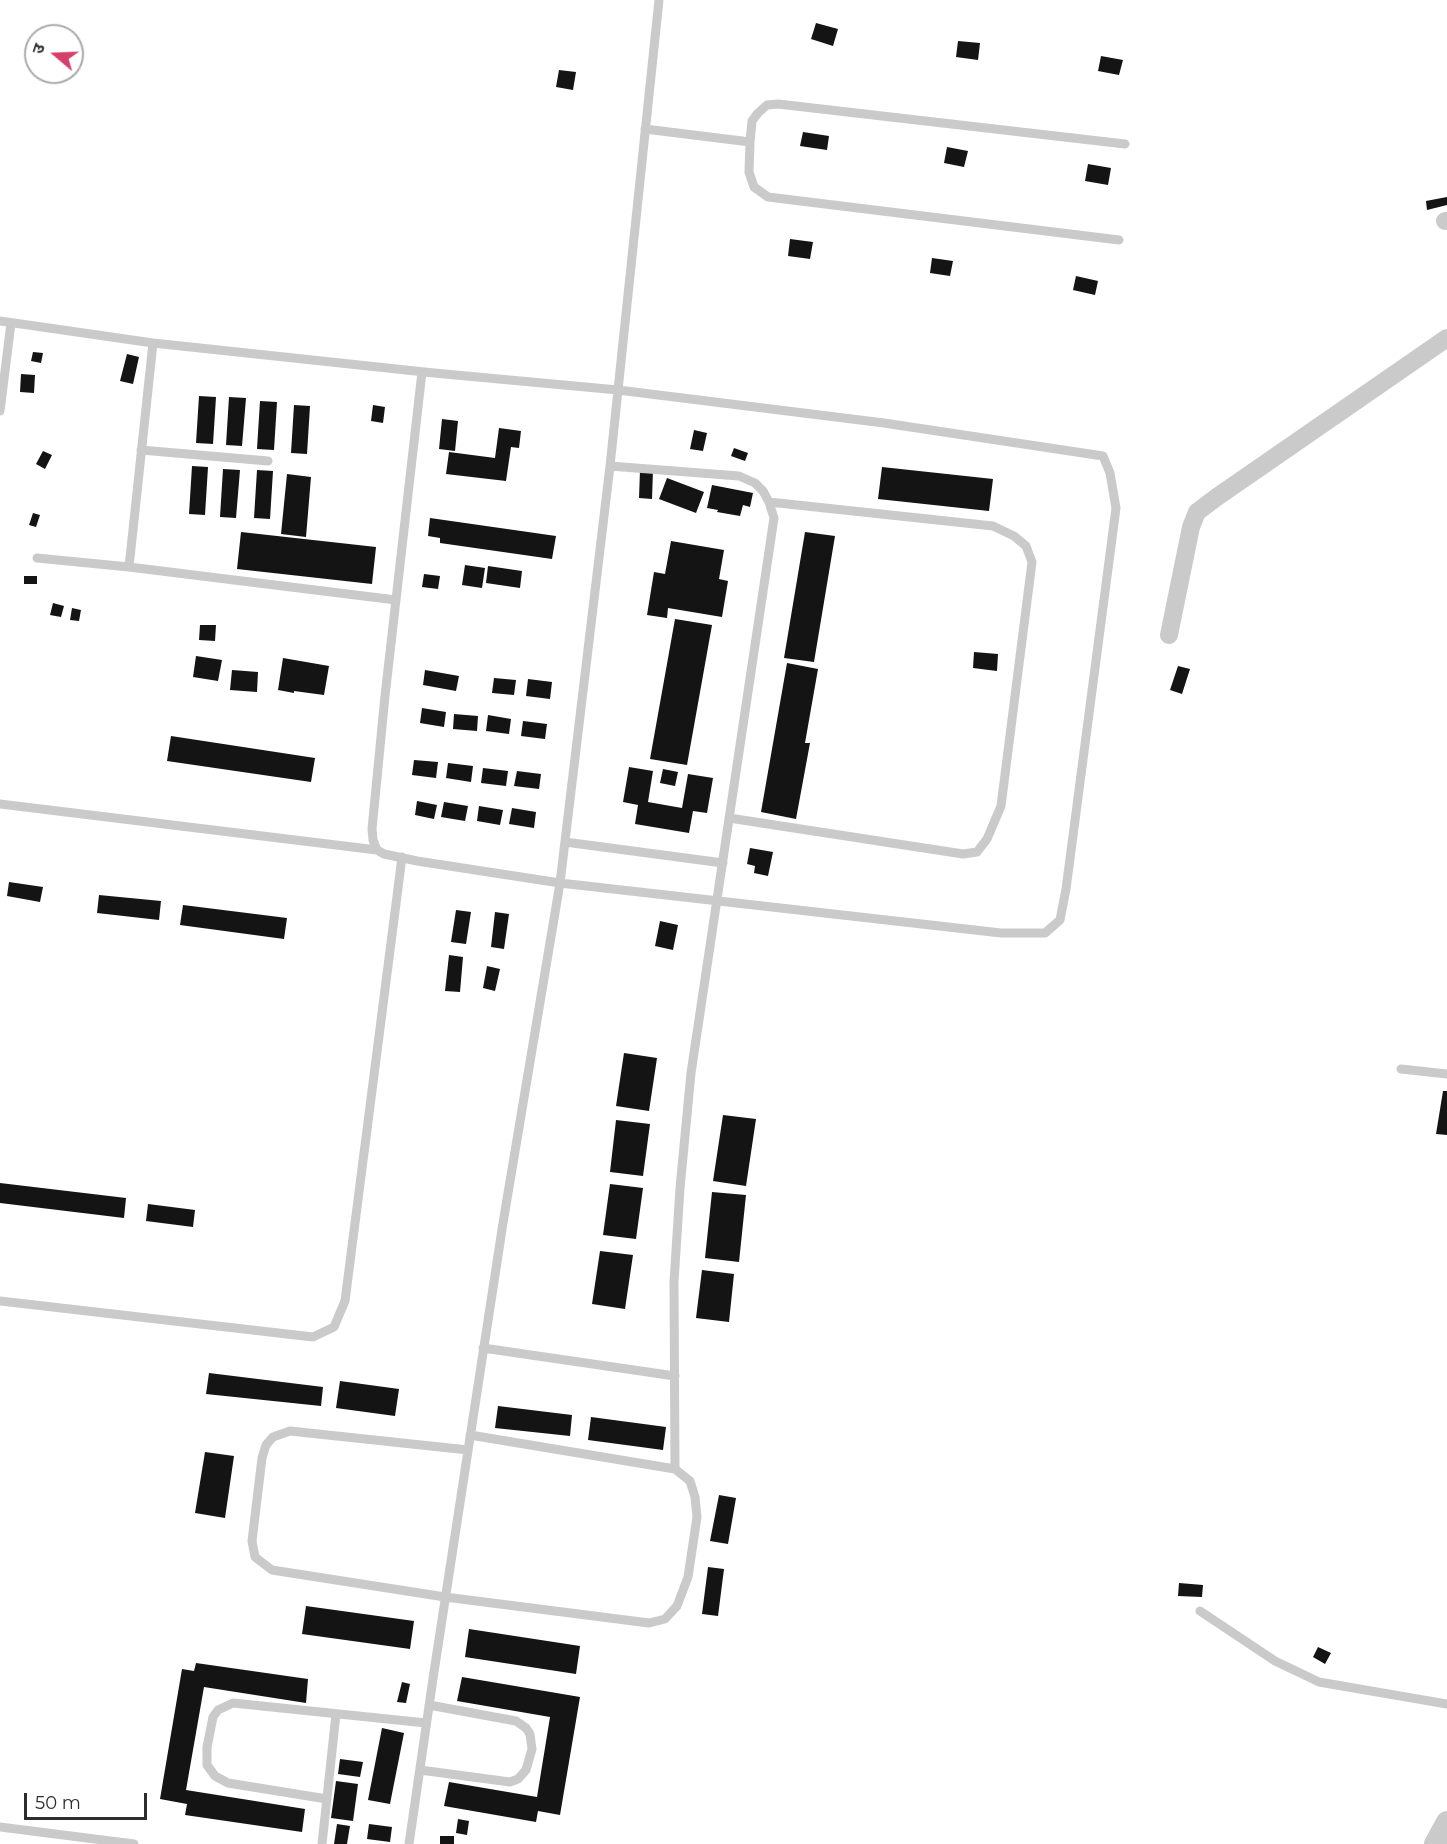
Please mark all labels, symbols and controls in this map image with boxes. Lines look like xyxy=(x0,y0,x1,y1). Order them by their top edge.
north arrow xyxy=(24,24,84,84)
text: उ xyxy=(28,41,49,56)
scale bar xyxy=(27,1781,150,1819)
text: 50 m xyxy=(35,1792,81,1814)

